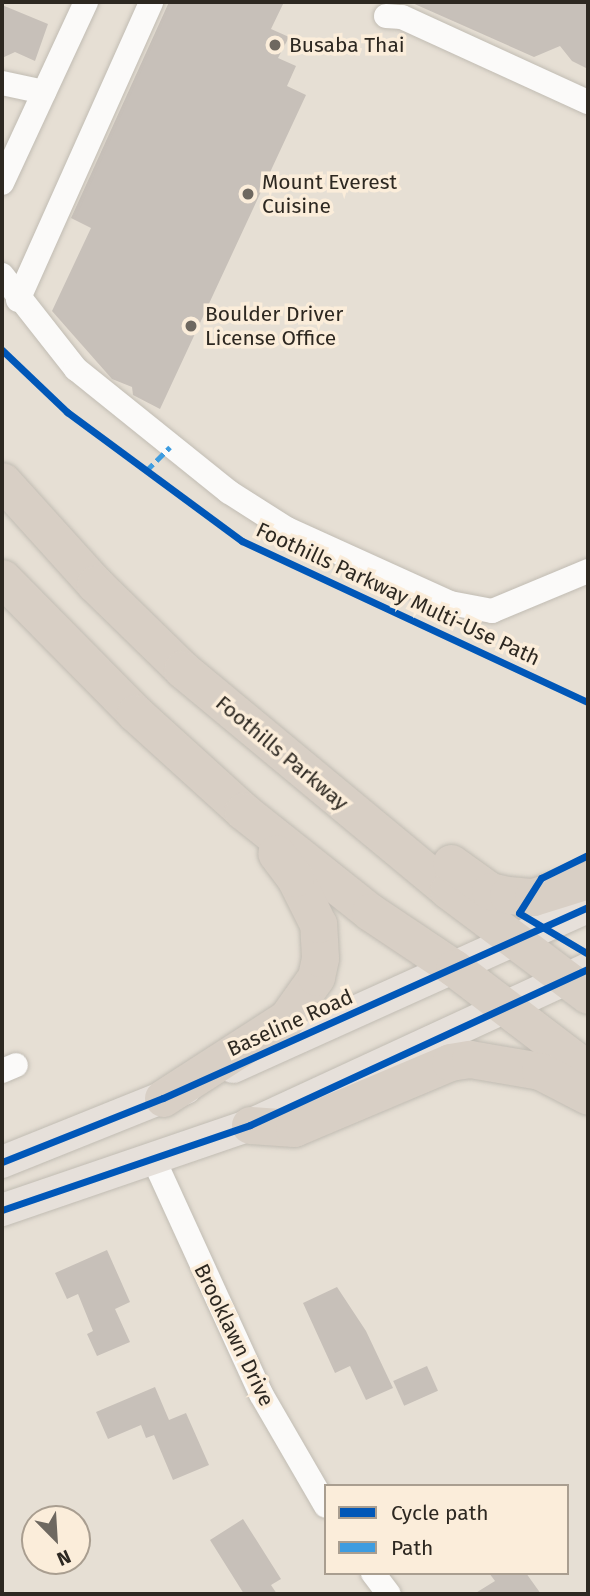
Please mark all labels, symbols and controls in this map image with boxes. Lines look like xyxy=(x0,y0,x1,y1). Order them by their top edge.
place label: Busaba Thai xyxy=(289,32,405,58)
marker: Busaba Thai xyxy=(267,37,283,53)
place label: Mount Everest Cuisine xyxy=(262,169,397,219)
marker: Mount Everest Cuisine xyxy=(240,186,256,202)
place label: Boulder Driver License Office xyxy=(205,301,343,351)
marker: Boulder Driver License Office xyxy=(183,318,199,334)
street label: Foothills Parkway Multi-Use Path xyxy=(252,517,544,671)
street label: Foothills Parkway xyxy=(211,690,353,816)
street label: Baseline Road xyxy=(223,984,357,1062)
street label: Brooklawn Drive xyxy=(189,1260,279,1410)
legend xyxy=(324,1484,569,1575)
text: Cycle path xyxy=(391,1500,489,1526)
north arrow xyxy=(21,1505,91,1575)
text: Path xyxy=(391,1535,433,1561)
text: N xyxy=(54,1545,74,1571)

